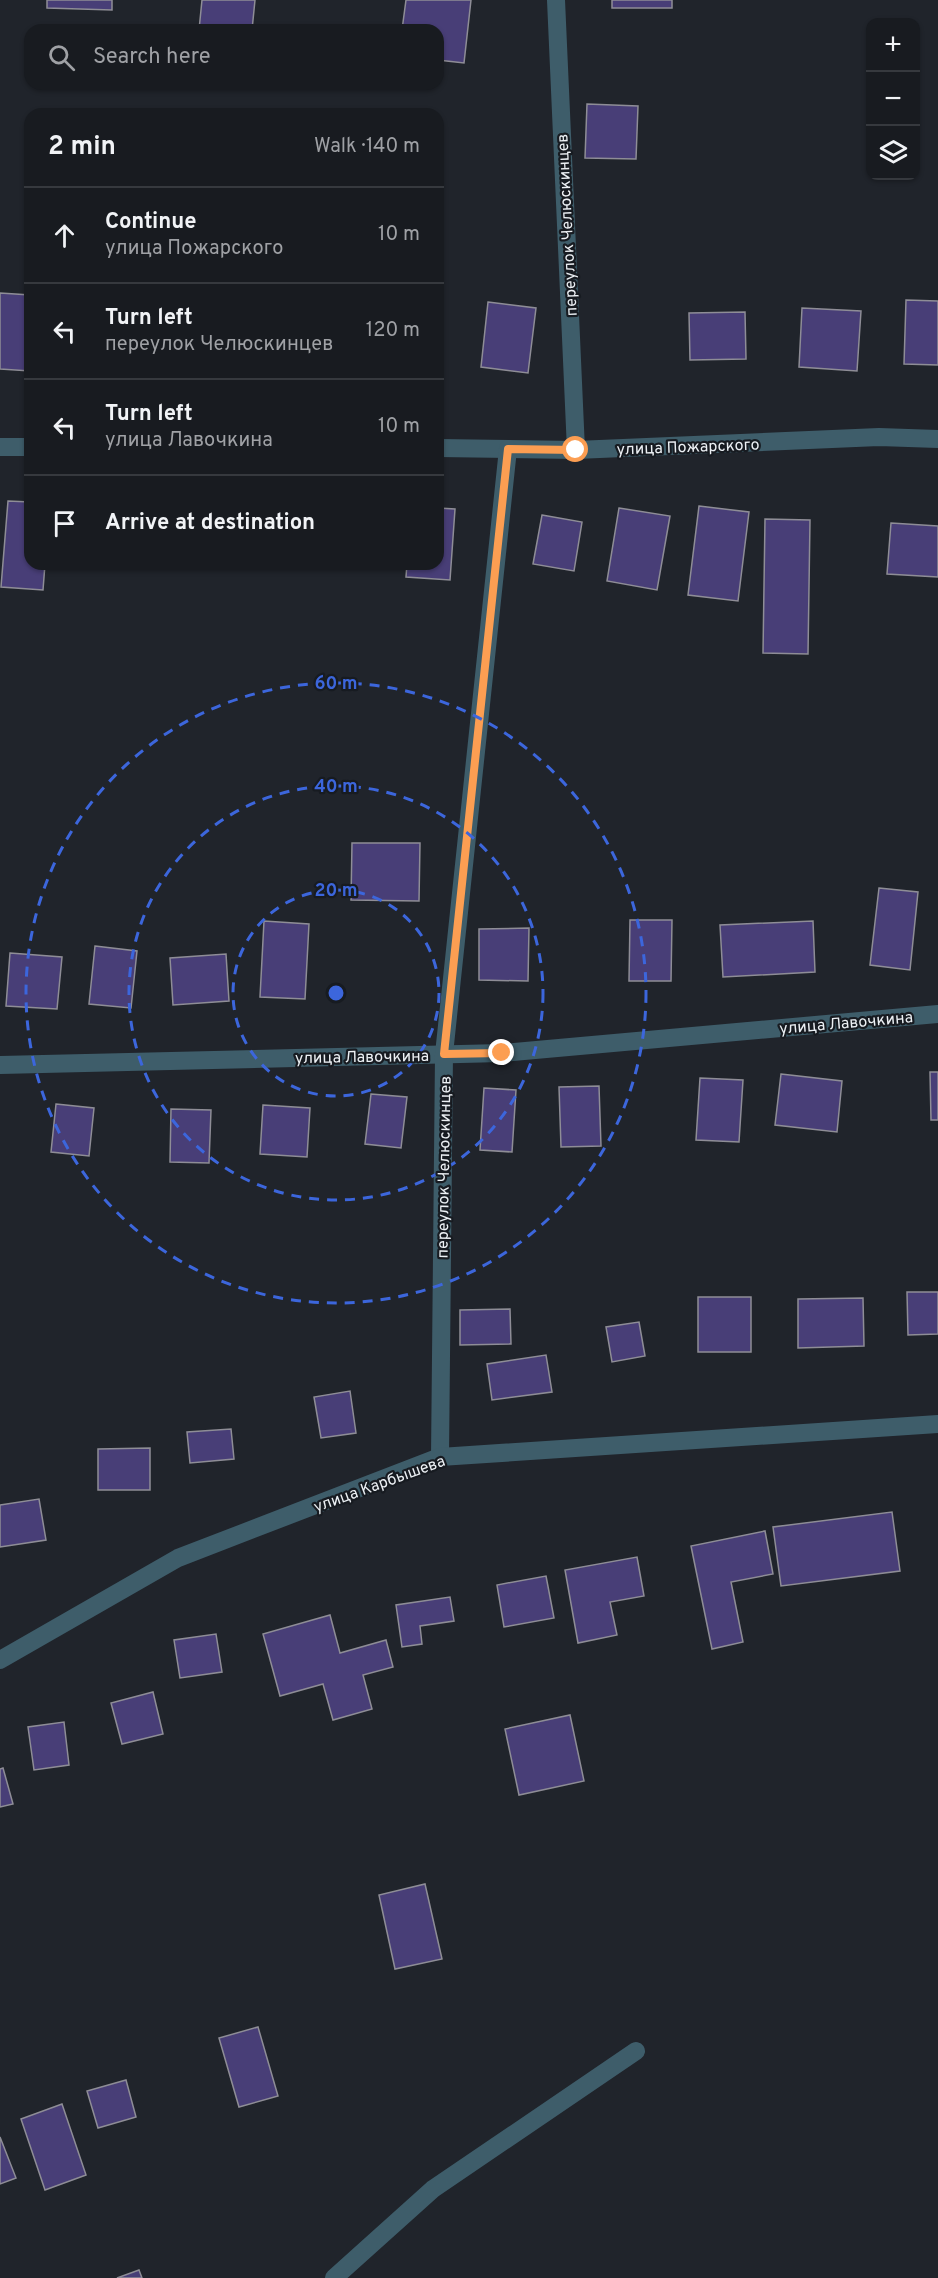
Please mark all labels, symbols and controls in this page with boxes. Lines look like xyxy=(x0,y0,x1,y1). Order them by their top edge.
map controls xyxy=(866,18,920,180)
button: + xyxy=(866,18,920,72)
search box xyxy=(24,24,444,90)
icon: search xyxy=(45,41,78,74)
text: Search here xyxy=(93,44,211,71)
button: − xyxy=(866,72,920,126)
button: layers xyxy=(866,126,920,180)
text: 2 min xyxy=(48,131,116,164)
street label: переулок Челюскинцев xyxy=(553,133,583,317)
text: Walk · 140 m xyxy=(314,134,420,160)
text: Continue xyxy=(105,209,196,236)
icon: ahead xyxy=(48,219,81,252)
text: 10 m xyxy=(378,222,420,248)
text: улица Пожарского xyxy=(105,236,283,262)
text: Turn left xyxy=(105,305,193,332)
icon: left xyxy=(48,315,81,348)
text: 120 m xyxy=(366,318,420,344)
text: переулок Челюскинцев xyxy=(105,332,333,358)
text: Turn left xyxy=(105,401,193,428)
icon: left xyxy=(48,411,81,444)
text: 10 m xyxy=(378,414,420,440)
text: улица Лавочкина xyxy=(105,428,273,454)
route start xyxy=(562,436,588,462)
street label: улица Пожарского xyxy=(616,436,760,460)
icon: arrive xyxy=(48,507,81,540)
text: Arrive at destination xyxy=(105,510,315,537)
text: 60 m xyxy=(314,673,358,696)
text: 40 m xyxy=(314,776,358,799)
text: 20 m xyxy=(314,880,358,903)
centre of rings xyxy=(326,983,346,1003)
street label: улица Лавочкина xyxy=(778,1008,914,1040)
route end xyxy=(488,1039,514,1065)
street label: улица Лавочкина xyxy=(295,1047,429,1069)
street label: переулок Челюскинцев xyxy=(433,1076,457,1259)
street label: улица Карбышева xyxy=(311,1452,448,1518)

